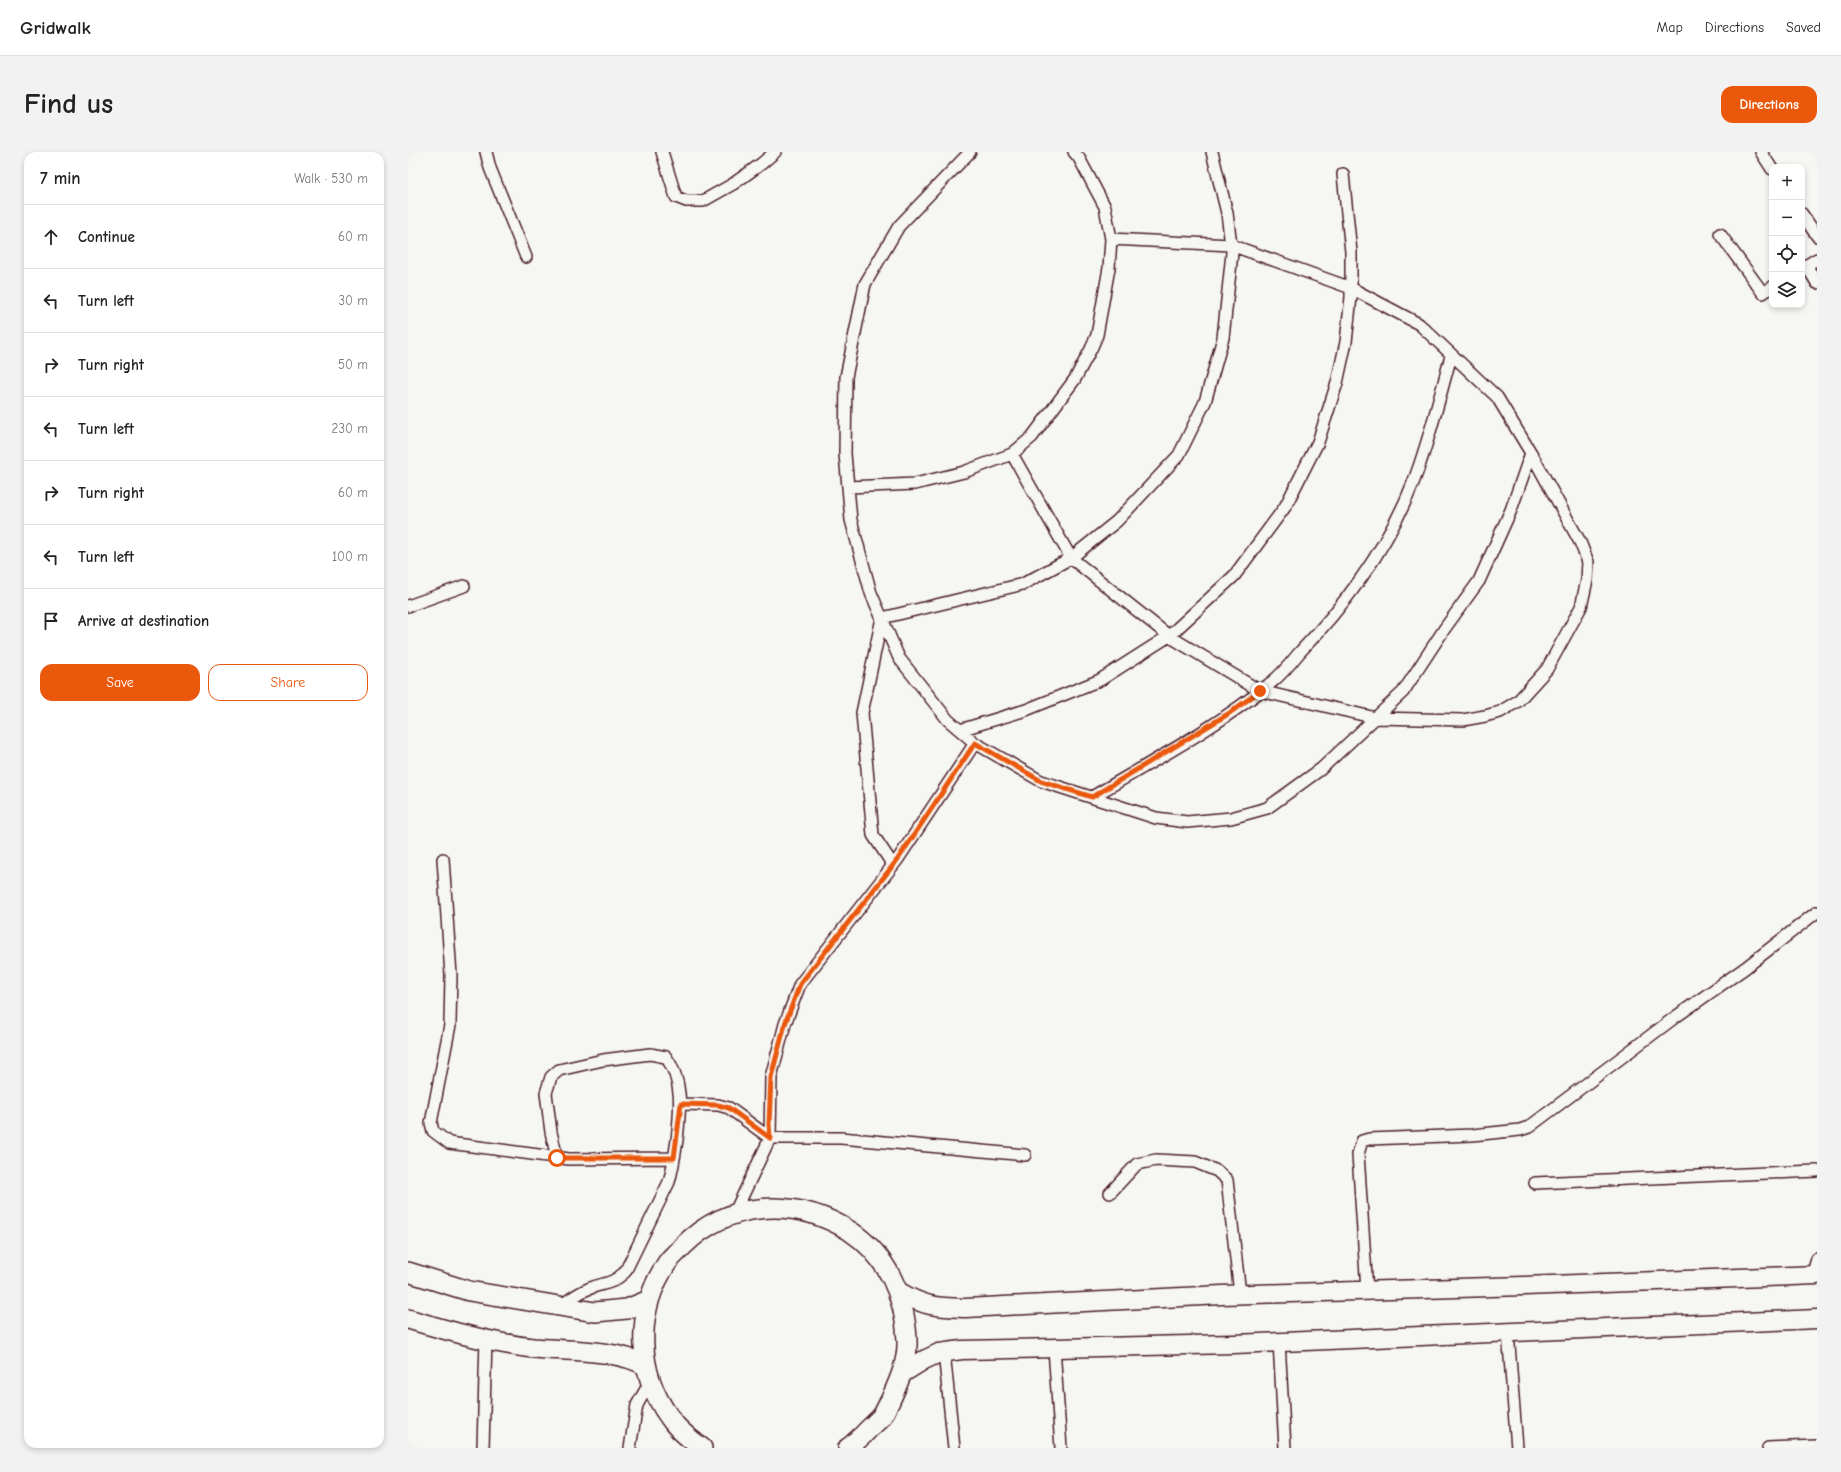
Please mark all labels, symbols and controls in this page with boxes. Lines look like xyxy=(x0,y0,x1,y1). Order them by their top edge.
text: Gridwalk xyxy=(20,17,91,39)
text: Map xyxy=(1656,19,1683,36)
text: Directions xyxy=(1705,19,1764,36)
text: Saved xyxy=(1786,19,1821,36)
button: Directions xyxy=(1721,86,1817,123)
text: Find us xyxy=(24,88,113,120)
map controls xyxy=(1769,164,1805,308)
button: + xyxy=(1769,164,1805,200)
text: 7 min xyxy=(40,169,81,188)
text: Walk · 530 m xyxy=(294,171,368,186)
button: − xyxy=(1769,200,1805,236)
icon: ahead xyxy=(40,226,62,248)
text: Continue xyxy=(78,228,135,246)
text: 60 m xyxy=(338,229,368,244)
button: locate xyxy=(1769,236,1805,272)
button: layers xyxy=(1769,272,1805,308)
icon: left xyxy=(40,290,62,312)
text: Turn left xyxy=(78,292,134,310)
text: 30 m xyxy=(338,293,368,308)
icon: right xyxy=(40,354,62,376)
text: Turn right xyxy=(78,356,144,374)
text: 50 m xyxy=(338,357,368,372)
icon: left xyxy=(40,418,62,440)
text: Turn left xyxy=(78,420,134,438)
text: 230 m xyxy=(332,421,368,436)
icon: right xyxy=(40,482,62,504)
text: Turn right xyxy=(78,484,144,502)
text: 60 m xyxy=(338,485,368,500)
icon: left xyxy=(40,546,62,568)
text: Turn left xyxy=(78,548,134,566)
text: 100 m xyxy=(332,549,368,564)
icon: arrive xyxy=(40,610,62,632)
text: Arrive at destination xyxy=(78,612,209,630)
button: Save xyxy=(40,664,200,701)
button: Share xyxy=(208,664,368,701)
route end xyxy=(1251,682,1269,700)
route start xyxy=(548,1149,566,1167)

